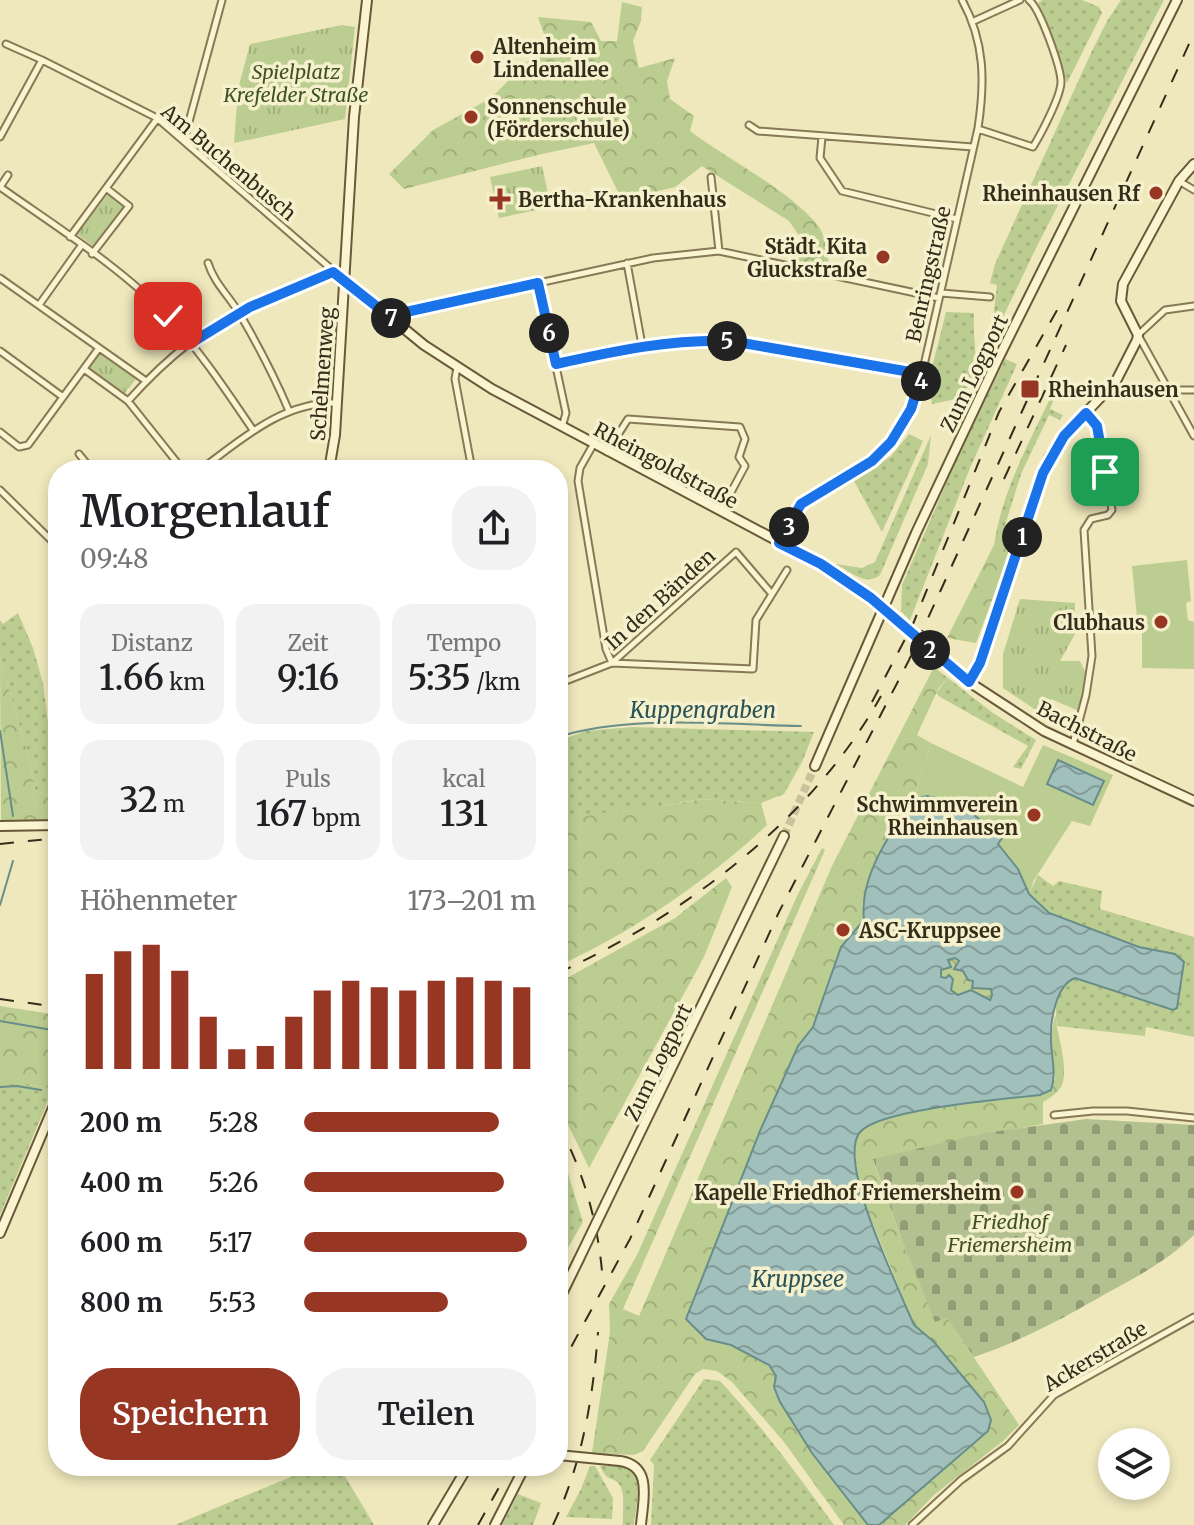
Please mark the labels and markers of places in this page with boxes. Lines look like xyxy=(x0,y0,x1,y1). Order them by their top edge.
place label: Altenheim Lindenallee xyxy=(492,34,609,82)
marker: Altenheim Lindenallee xyxy=(468,48,486,66)
place label: Sonnenschule (Förderschule) xyxy=(487,94,630,142)
marker: Sonnenschule (Förderschule) xyxy=(462,108,480,126)
place label: Rheinhausen Rf xyxy=(982,181,1141,206)
marker: Rheinhausen Rf xyxy=(1147,184,1165,202)
place label: Bertha-Krankenhaus xyxy=(518,187,726,212)
marker: Bertha-Krankenhaus xyxy=(489,188,511,210)
place label: Städt. Kita Gluckstraße xyxy=(747,234,867,282)
marker: Städt. Kita Gluckstraße xyxy=(874,248,892,266)
pin xyxy=(134,282,202,350)
pin: 7 xyxy=(371,298,411,338)
pin: 6 xyxy=(529,313,569,353)
pin: 5 xyxy=(707,321,747,361)
pin: 4 xyxy=(901,361,941,401)
place label: Rheinhausen xyxy=(1048,377,1179,402)
marker: Rheinhausen xyxy=(1019,378,1041,400)
pin xyxy=(1071,438,1139,506)
pin: 3 xyxy=(769,507,809,547)
pin: 1 xyxy=(1002,517,1042,557)
place label: Clubhaus xyxy=(1054,610,1145,635)
marker: Clubhaus xyxy=(1152,613,1170,631)
pin: 2 xyxy=(910,630,950,670)
place label: Schwimmverein Rheinhausen xyxy=(856,792,1018,840)
marker: Schwimmverein Rheinhausen xyxy=(1025,806,1043,824)
place label: ASC-Kruppsee xyxy=(858,918,1001,943)
marker: ASC-Kruppsee xyxy=(834,921,852,939)
place label: Kapelle Friedhof Friemersheim xyxy=(694,1180,1001,1205)
marker: Kapelle Friedhof Friemersheim xyxy=(1008,1183,1026,1201)

